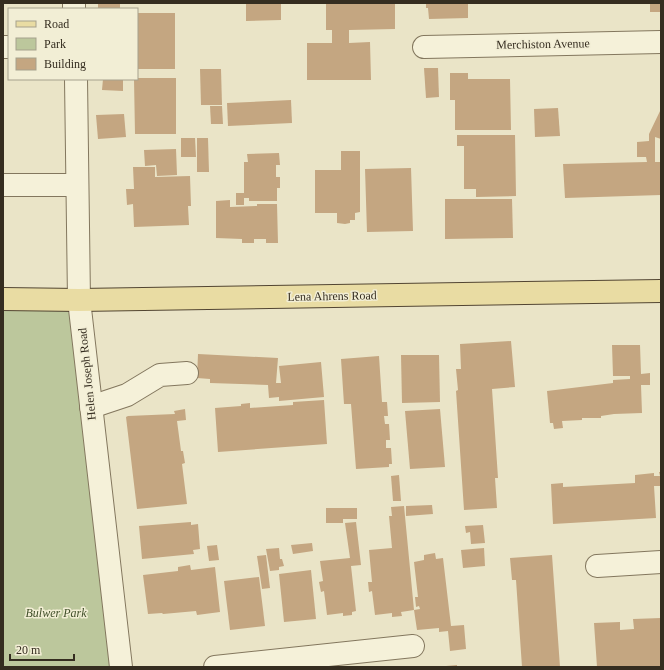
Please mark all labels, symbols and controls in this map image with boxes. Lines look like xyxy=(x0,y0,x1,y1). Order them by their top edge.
legend xyxy=(8,8,138,80)
text: Road xyxy=(44,17,69,31)
street label: Merchiston Avenue xyxy=(496,36,590,52)
text: Park xyxy=(44,37,66,51)
text: Building xyxy=(44,57,86,71)
street label: Lena Ahrens Road xyxy=(287,288,377,304)
street label: Helen Joseph Road xyxy=(75,327,99,421)
park label: Bulwer Park xyxy=(26,606,87,620)
scale bar xyxy=(10,636,74,662)
text: 20 m xyxy=(16,643,41,657)

